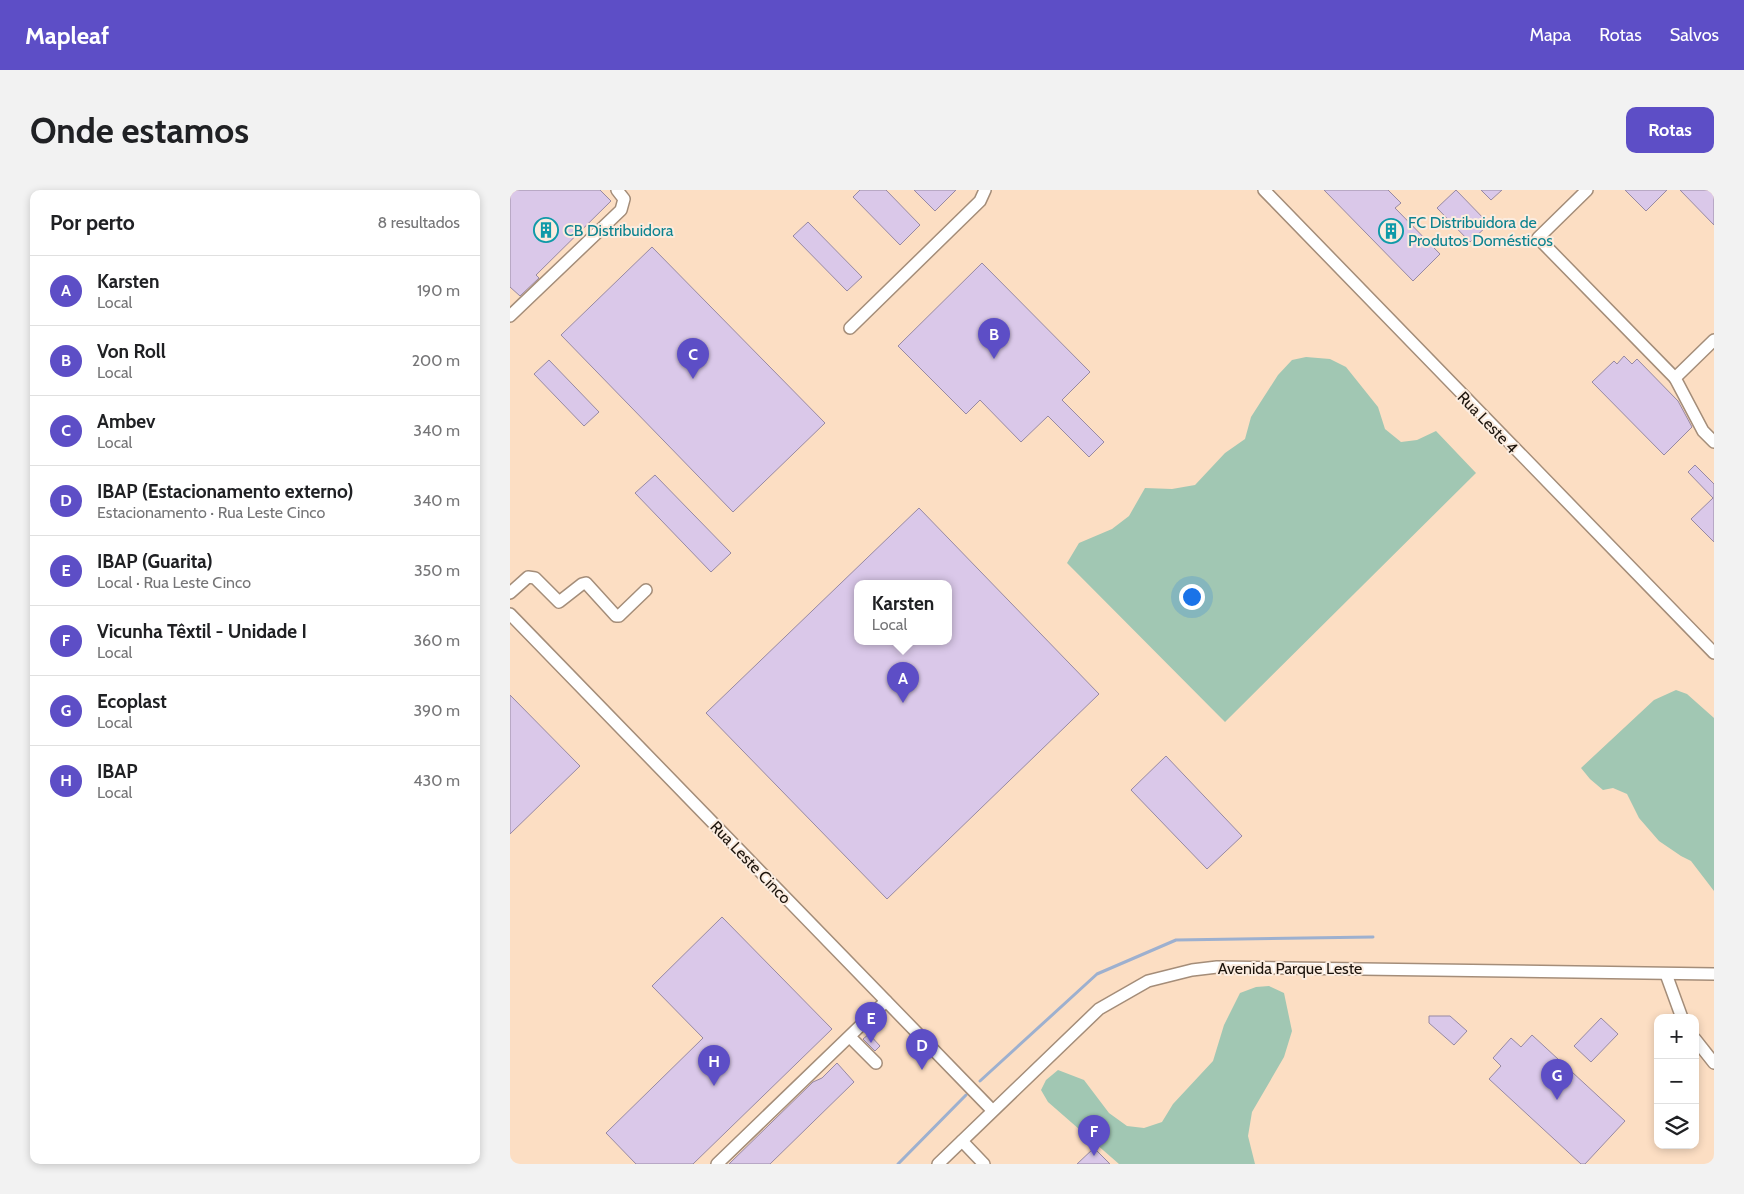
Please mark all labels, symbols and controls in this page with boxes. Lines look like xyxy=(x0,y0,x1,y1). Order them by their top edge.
text: Mapleaf xyxy=(25,21,109,50)
text: Mapa xyxy=(1529,24,1571,46)
text: Rotas xyxy=(1599,24,1642,46)
text: Salvos xyxy=(1670,24,1719,46)
button: Rotas xyxy=(1626,107,1714,153)
text: Onde estamos xyxy=(30,109,249,152)
text: Por perto xyxy=(50,210,135,235)
text: 8 resultados xyxy=(378,213,460,232)
place label: FC Distribuidora de Produtos Domésticos xyxy=(1408,213,1553,250)
building icon: CB Distribuidora xyxy=(533,217,559,243)
building icon: FC Distribuidora de Produtos Domésticos xyxy=(1378,218,1404,244)
place label: CB Distribuidora xyxy=(564,221,674,240)
text: Karsten xyxy=(97,270,159,293)
text: A xyxy=(61,281,71,300)
text: 190 m xyxy=(417,281,460,300)
text: Local xyxy=(97,293,132,312)
pin: B xyxy=(978,318,1010,359)
pin: C xyxy=(677,338,709,379)
text: Von Roll xyxy=(97,340,166,363)
text: B xyxy=(61,351,71,370)
text: 200 m xyxy=(412,351,460,370)
text: Local xyxy=(97,363,132,382)
street label: Rua Leste 4 xyxy=(1454,388,1522,457)
text: Ambev xyxy=(97,410,155,433)
text: C xyxy=(61,421,71,440)
text: 340 m xyxy=(413,421,460,440)
text: Local xyxy=(97,433,132,452)
text: IBAP (Estacionamento externo) xyxy=(97,480,353,503)
text: D xyxy=(60,491,72,510)
text: 340 m xyxy=(413,491,460,510)
text: Estacionamento · Rua Leste Cinco xyxy=(97,503,325,522)
text: IBAP (Guarita) xyxy=(97,550,213,573)
text: E xyxy=(61,561,71,580)
text: 350 m xyxy=(414,561,460,580)
text: Local · Rua Leste Cinco xyxy=(97,573,251,592)
popup xyxy=(854,580,952,645)
your location xyxy=(1179,584,1205,610)
text: Karsten xyxy=(872,592,934,615)
text: Local xyxy=(872,615,907,634)
text: Vicunha Têxtil - Unidade I xyxy=(97,620,307,643)
text: F xyxy=(62,631,70,650)
text: 360 m xyxy=(413,631,460,650)
text: Local xyxy=(97,643,132,662)
pin: A xyxy=(887,662,919,703)
text: Ecoplast xyxy=(97,690,167,713)
text: G xyxy=(61,701,71,720)
text: 390 m xyxy=(413,701,460,720)
text: Local xyxy=(97,713,132,732)
text: IBAP xyxy=(97,760,137,783)
text: H xyxy=(60,771,72,790)
text: 430 m xyxy=(413,771,460,790)
text: Local xyxy=(97,783,132,802)
street label: Rua Leste Cinco xyxy=(706,817,795,908)
street label: Avenida Parque Leste xyxy=(1218,959,1362,978)
pin: E xyxy=(855,1002,887,1043)
map controls xyxy=(1654,1014,1699,1149)
button: + xyxy=(1654,1014,1699,1059)
pin: D xyxy=(906,1029,938,1070)
pin: H xyxy=(698,1045,730,1086)
pin: G xyxy=(1541,1059,1573,1100)
button: − xyxy=(1654,1059,1699,1104)
button: layers xyxy=(1654,1104,1699,1149)
pin: F xyxy=(1078,1115,1110,1156)

